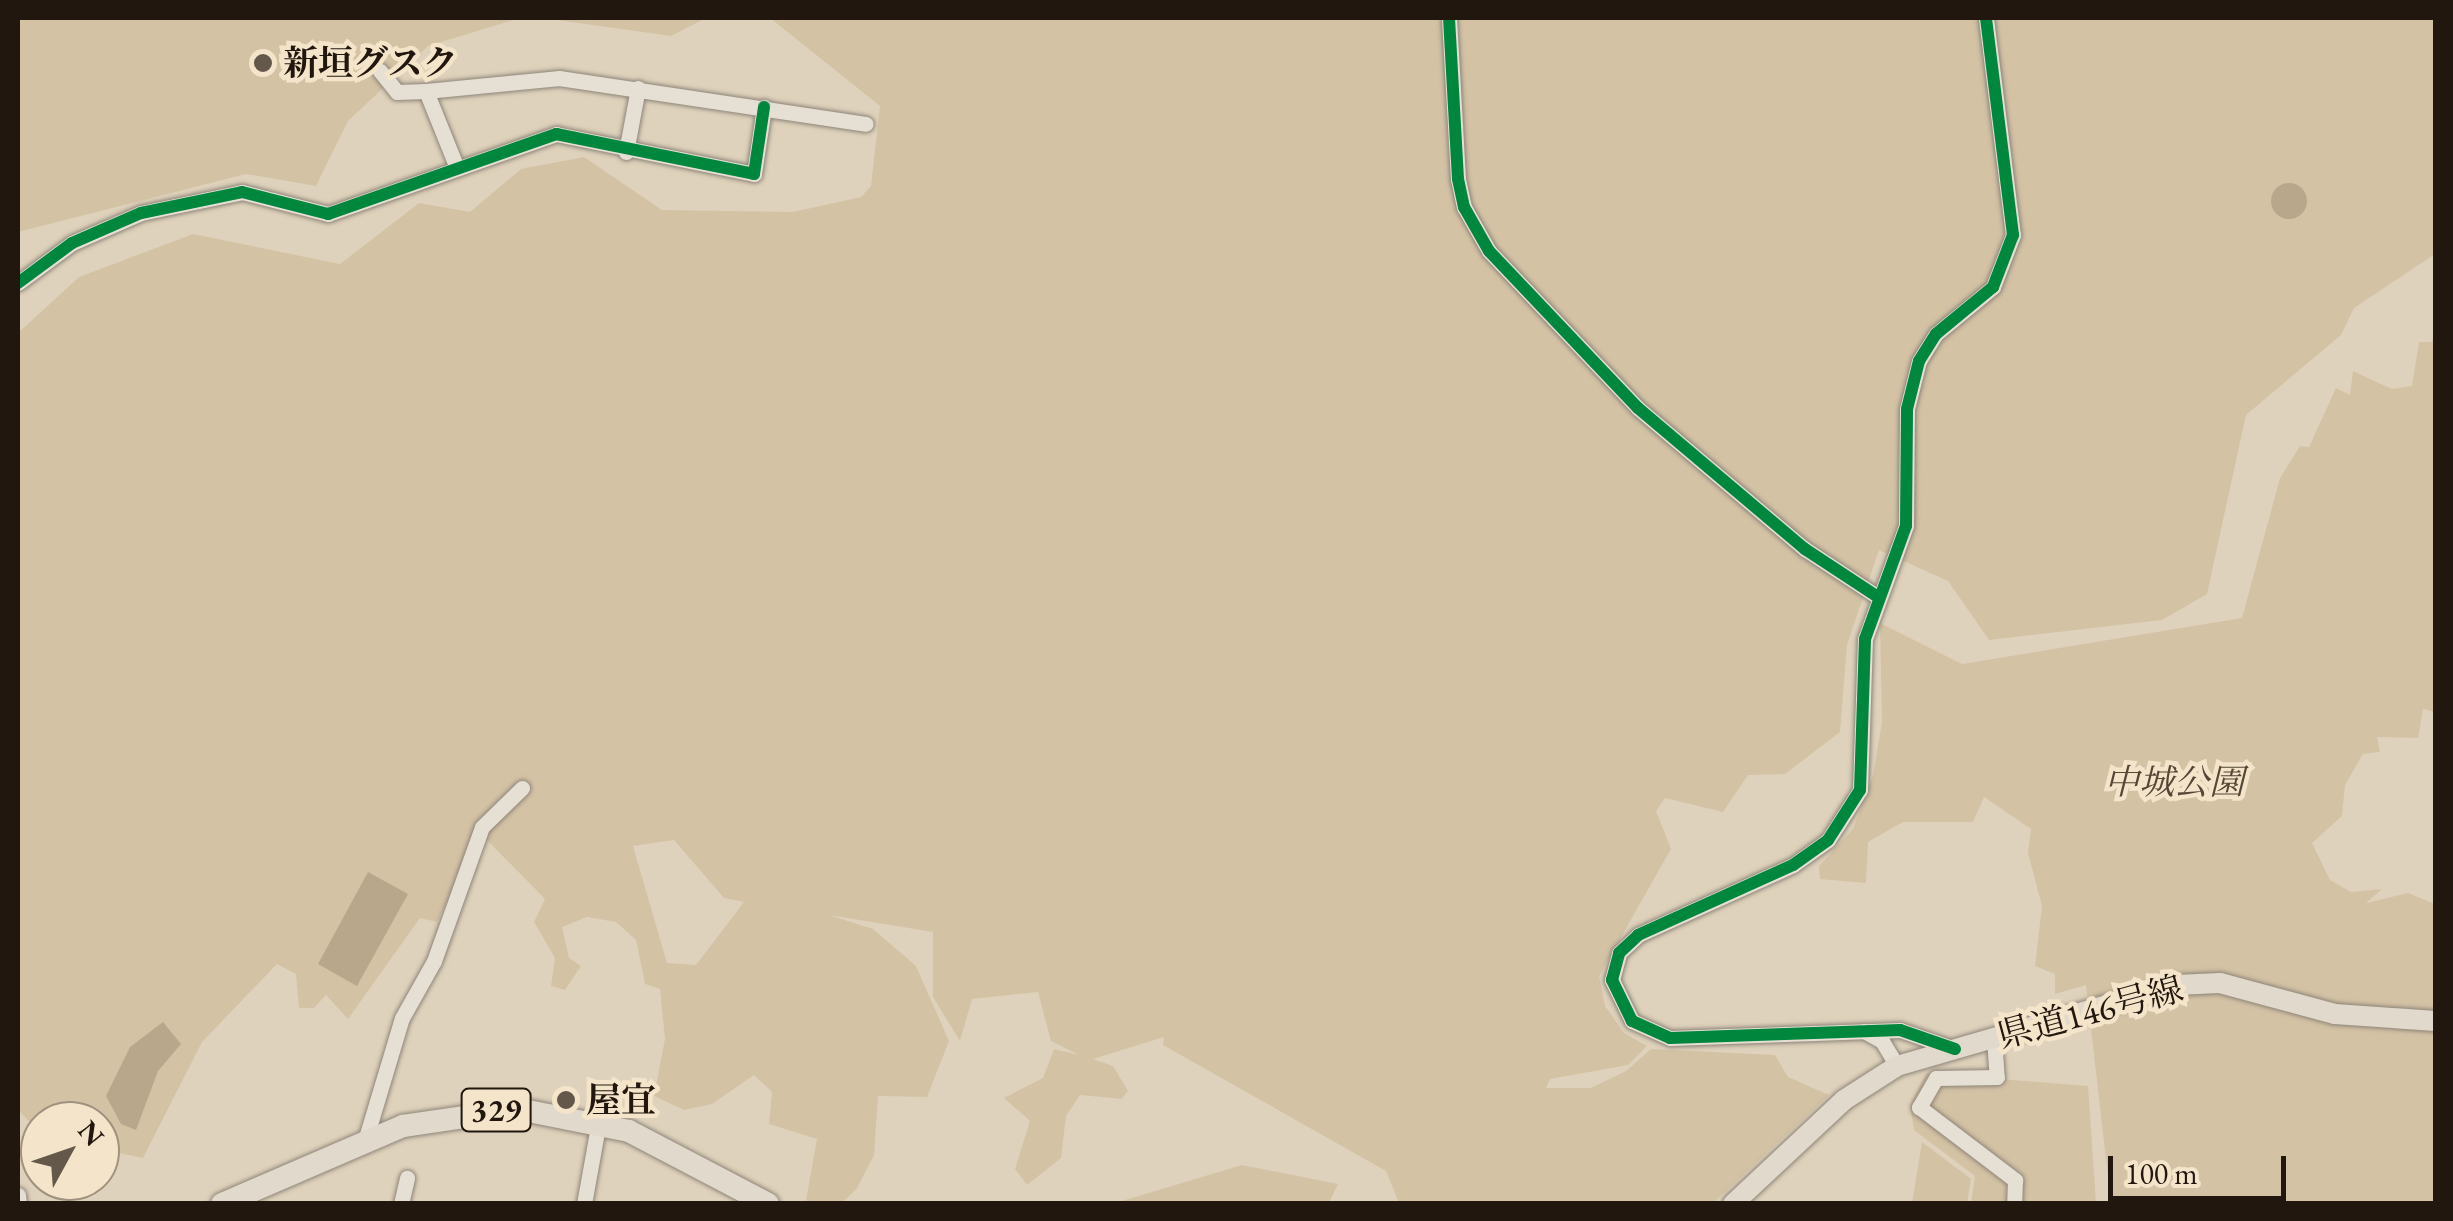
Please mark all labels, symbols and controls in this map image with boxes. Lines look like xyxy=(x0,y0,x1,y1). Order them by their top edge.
place label: 新垣グスク xyxy=(283,42,458,84)
marker: 新垣グスク xyxy=(252,52,274,74)
park label: 中城公園 xyxy=(2104,761,2244,803)
street label: 県道146号線 xyxy=(1993,967,2187,1057)
place label: 屋宜 xyxy=(586,1079,656,1121)
road number: 329 xyxy=(458,1083,534,1137)
marker: 屋宜 xyxy=(555,1089,577,1111)
north arrow xyxy=(20,1101,120,1201)
text: N xyxy=(70,1113,113,1153)
scale bar xyxy=(2113,1136,2290,1198)
text: 100 m xyxy=(2125,1154,2198,1193)

